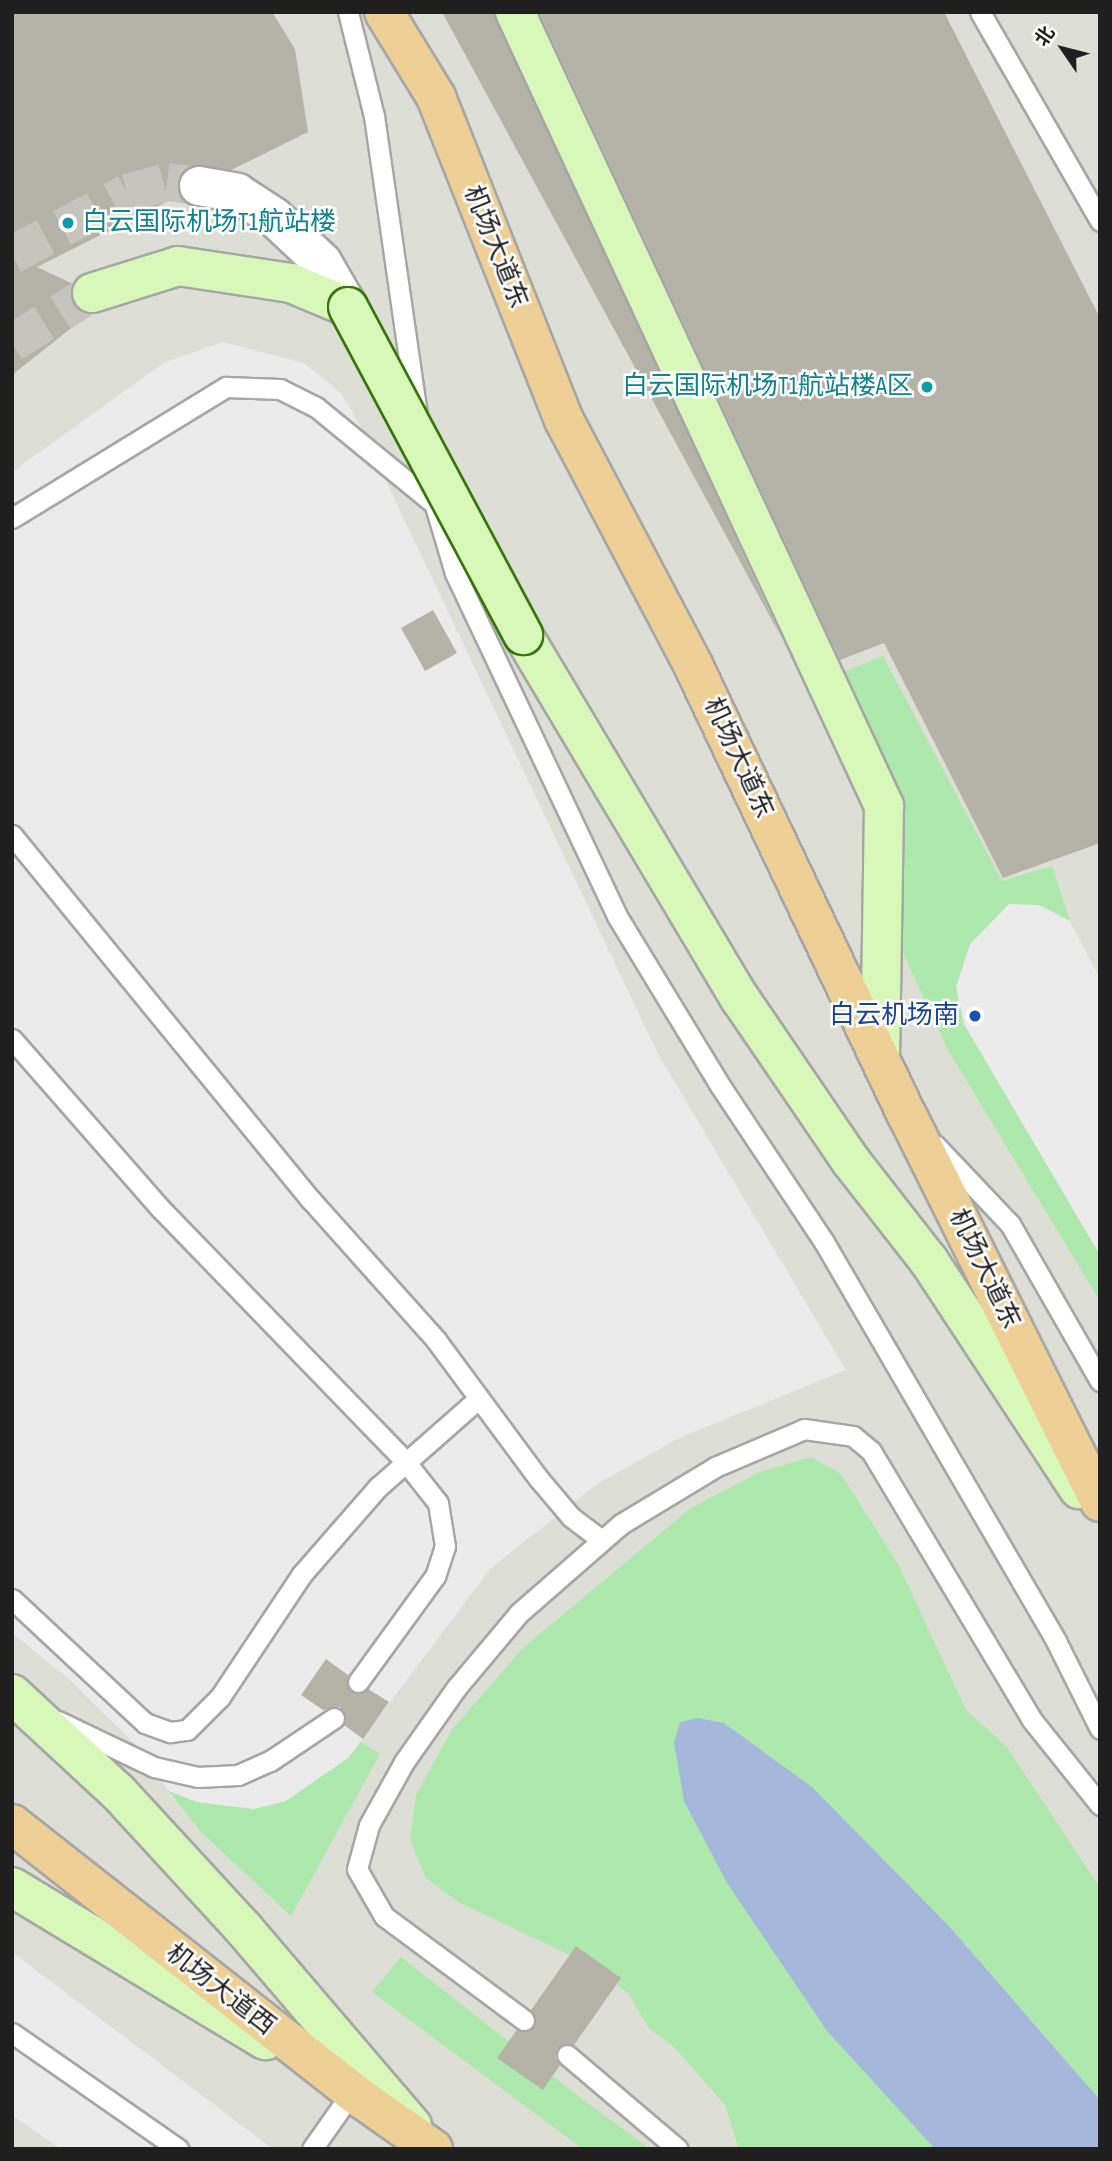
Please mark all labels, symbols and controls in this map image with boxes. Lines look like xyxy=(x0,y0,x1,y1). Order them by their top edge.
north arrow xyxy=(1028,14,1098,84)
text: 北 xyxy=(1031,22,1060,51)
street label: 机场大道东 xyxy=(456,181,534,313)
place label: 白云国际机场T1航站楼 xyxy=(82,207,336,239)
marker: 白云国际机场T1航站楼 xyxy=(60,215,76,231)
place label: 白云国际机场T1航站楼A区 xyxy=(622,371,913,403)
marker: 白云国际机场T1航站楼A区 xyxy=(919,379,935,395)
street label: 机场大道东 xyxy=(696,692,780,824)
place label: 白云机场南 xyxy=(829,1000,959,1032)
marker: 白云机场南 xyxy=(965,1006,985,1026)
street label: 机场大道东 xyxy=(941,1204,1027,1334)
street label: 机场大道西 xyxy=(159,1938,281,2042)

